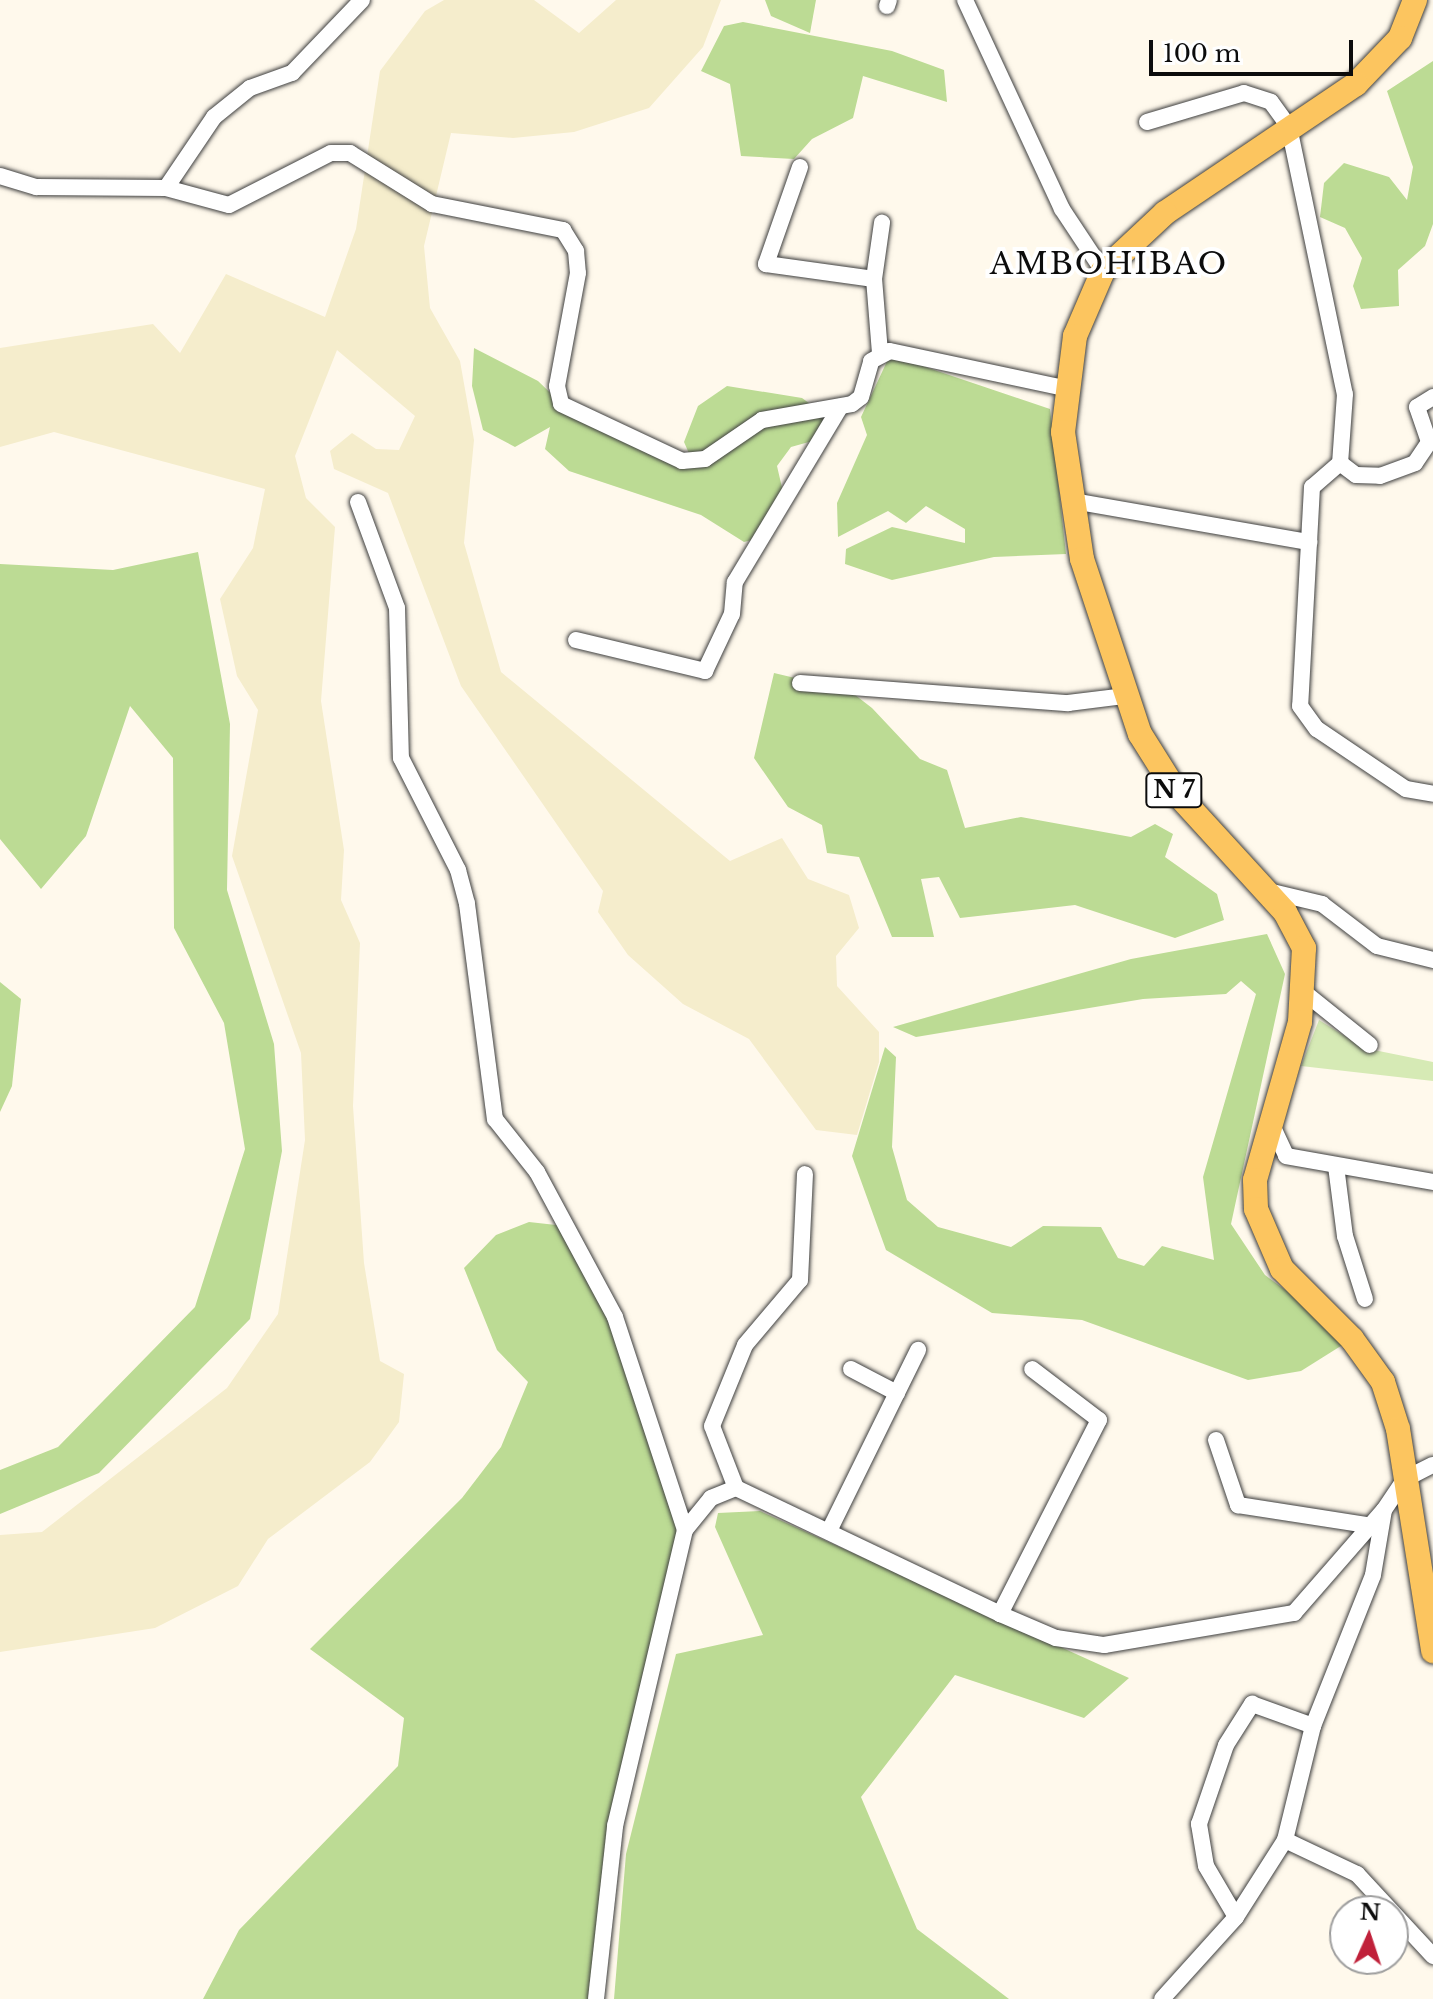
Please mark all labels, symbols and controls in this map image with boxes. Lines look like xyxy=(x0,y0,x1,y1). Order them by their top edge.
scale bar xyxy=(1153,24,1357,74)
text: 100 m xyxy=(1163,39,1241,68)
district label: AMBOHIBAO xyxy=(990,246,1228,282)
road number: N 7 xyxy=(1144,770,1204,810)
north arrow xyxy=(1329,1895,1409,1975)
text: N xyxy=(1359,1899,1381,1927)

